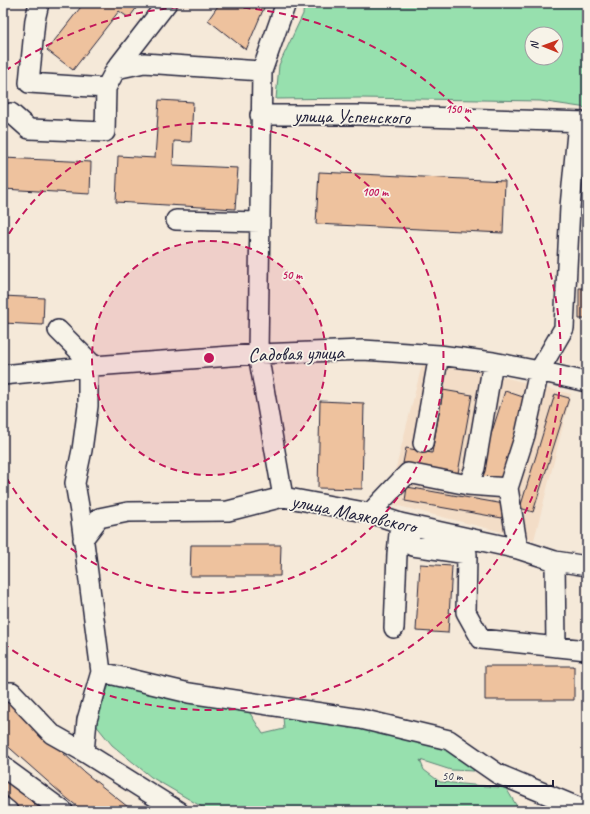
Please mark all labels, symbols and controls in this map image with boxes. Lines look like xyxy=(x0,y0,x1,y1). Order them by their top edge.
north arrow xyxy=(524,26,564,66)
text: N xyxy=(527,40,541,49)
text: 150 m xyxy=(445,101,472,117)
street label: улица Успенского xyxy=(293,103,411,130)
text: 100 m xyxy=(362,184,389,200)
text: 50 m xyxy=(282,267,303,283)
street label: Садовая улица xyxy=(248,339,346,368)
centre of rings xyxy=(202,351,216,365)
street label: улица Маяковского xyxy=(288,488,421,539)
scale bar xyxy=(436,762,553,788)
text: 50 m xyxy=(442,768,464,784)

